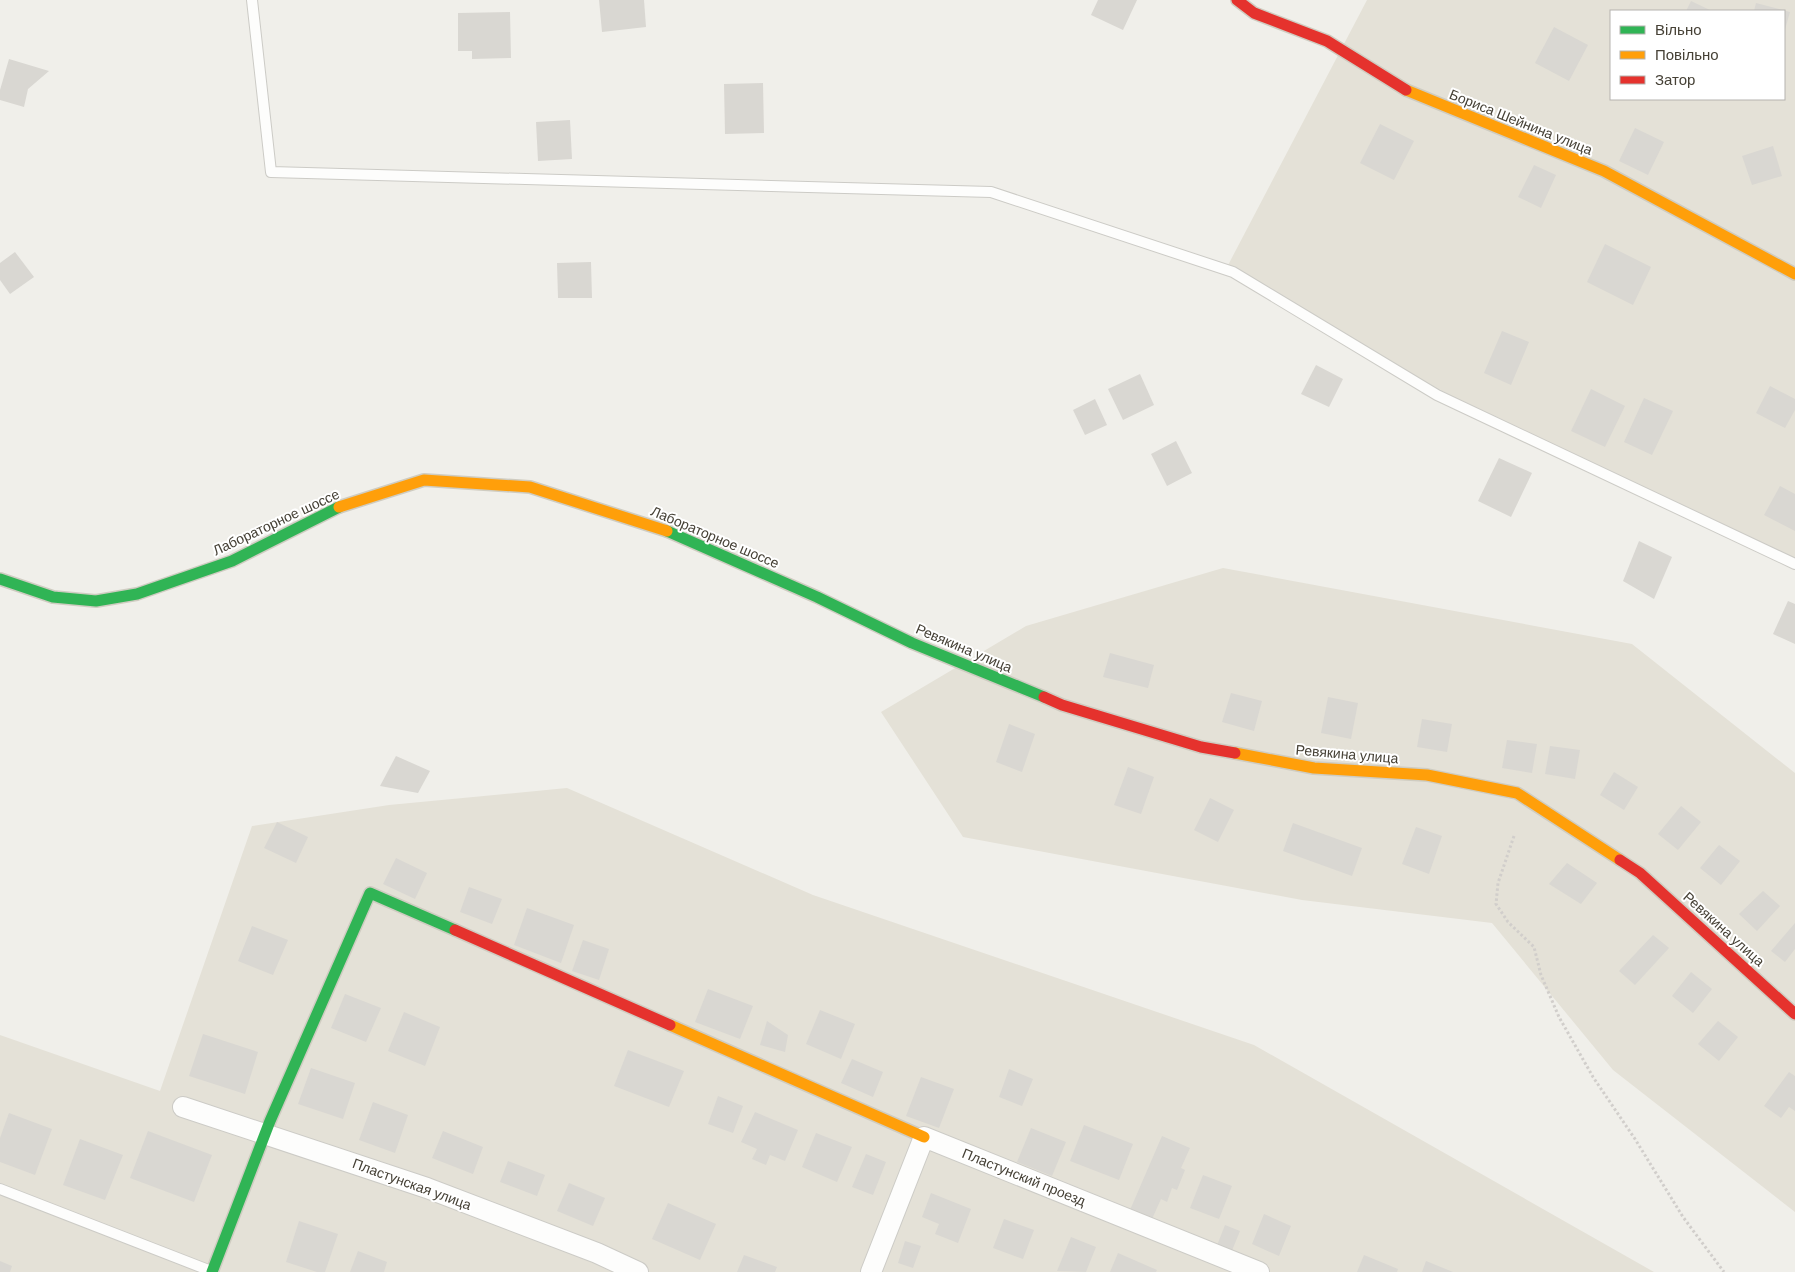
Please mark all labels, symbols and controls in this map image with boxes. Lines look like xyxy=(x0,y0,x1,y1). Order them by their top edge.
legend xyxy=(1610,10,1785,100)
text: Вільно xyxy=(1655,20,1702,40)
text: Повільно xyxy=(1655,45,1719,65)
text: Затор xyxy=(1655,70,1695,90)
street label: Бориса Шейнина улица xyxy=(1447,85,1595,159)
street label: Лабораторное шоссе xyxy=(210,485,342,559)
street label: Лабораторное шоссе xyxy=(648,502,782,572)
street label: Ревякина улица xyxy=(913,620,1015,676)
street label: Ревякина улица xyxy=(1295,741,1399,767)
street label: Ревякина улица xyxy=(1680,888,1768,970)
street label: Пластунский проезд xyxy=(960,1144,1088,1210)
street label: Пластунская улица xyxy=(350,1154,474,1214)

